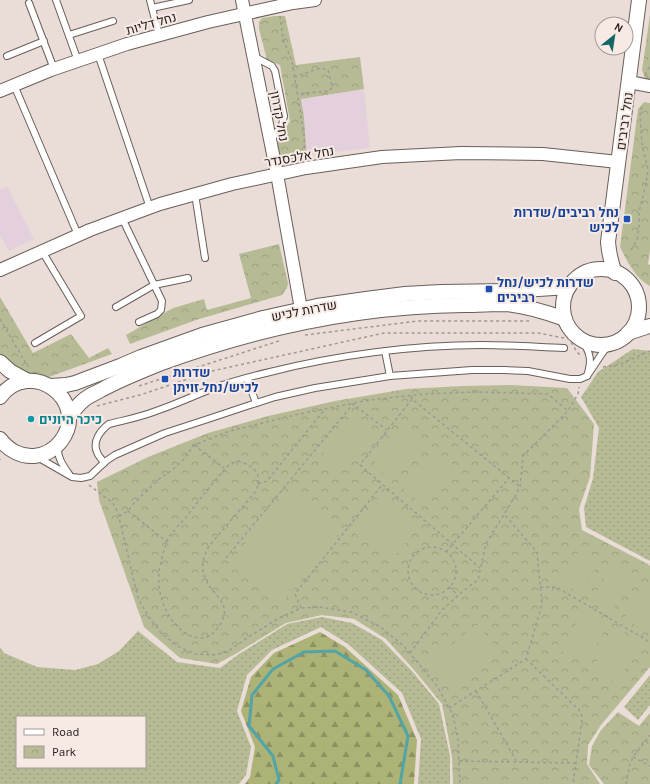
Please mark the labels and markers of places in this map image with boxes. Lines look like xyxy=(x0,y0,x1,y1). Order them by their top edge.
place label: נחל רביבים/שדרות לכיש xyxy=(514,205,619,235)
marker: נחל רביבים/שדרות לכיש xyxy=(622,214,632,224)
place label: שדרות לכיש/נחל רביבים xyxy=(497,275,594,305)
marker: שדרות לכיש/נחל רביבים xyxy=(484,284,494,294)
place label: שדרות לכיש/נחל זויתן xyxy=(173,365,259,395)
marker: שדרות לכיש/נחל זויתן xyxy=(160,374,170,384)
place label: כיכר היונים xyxy=(39,412,102,427)
marker: כיכר היונים xyxy=(26,414,36,424)

